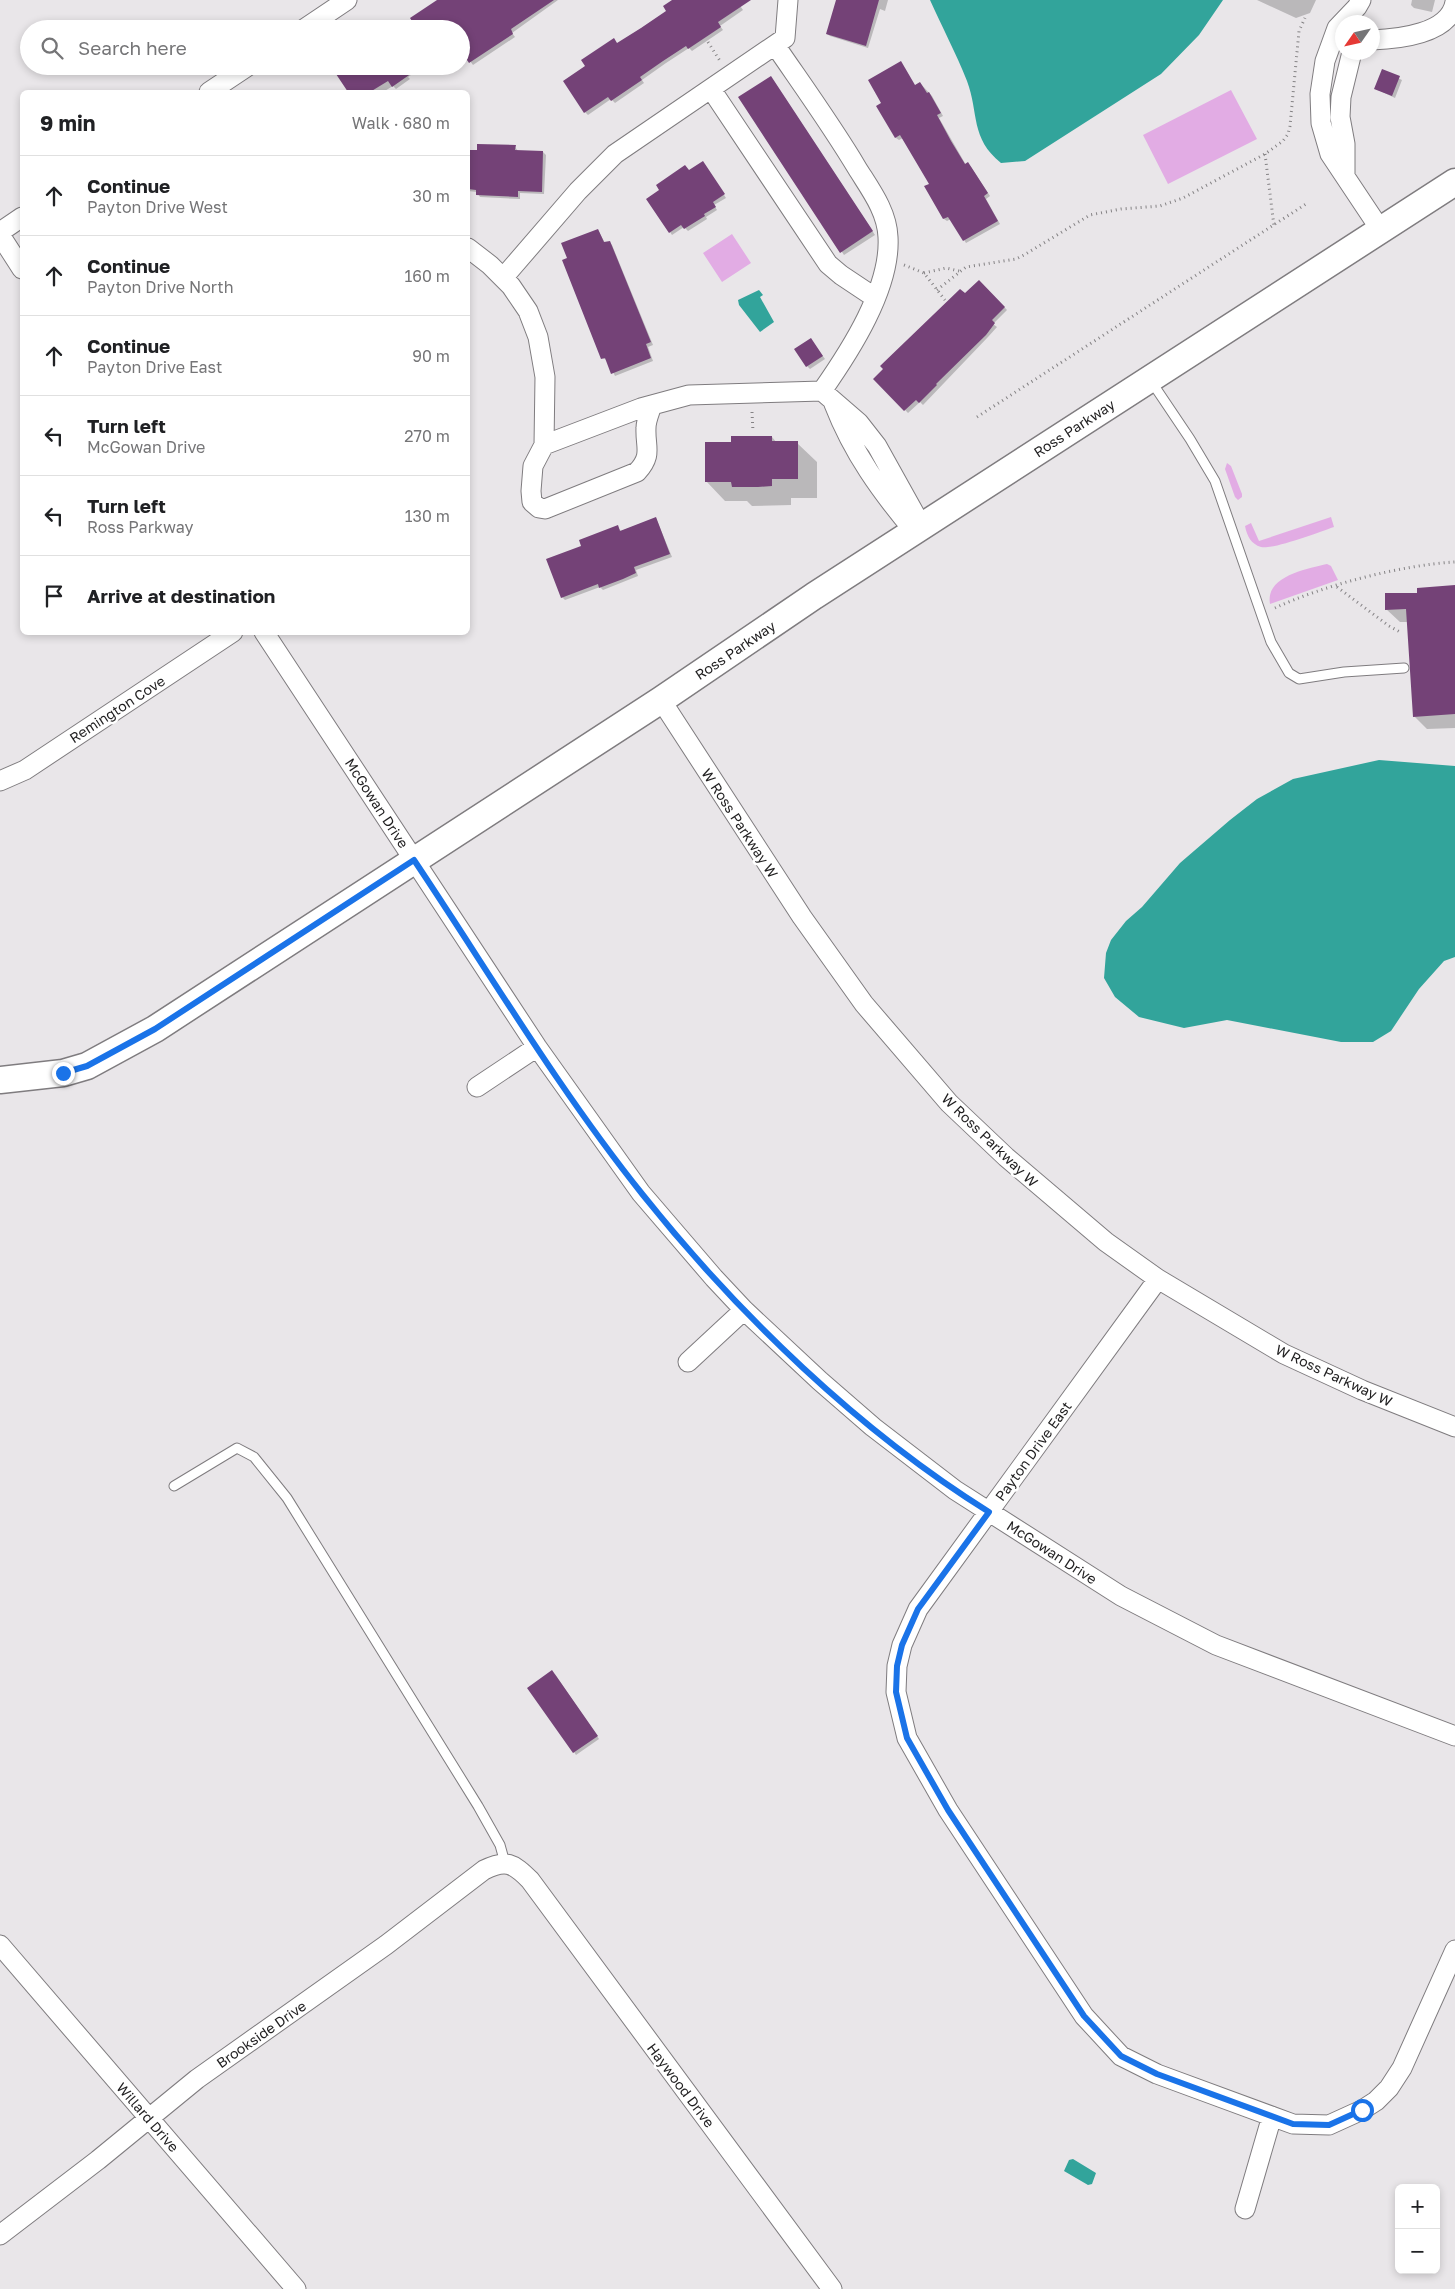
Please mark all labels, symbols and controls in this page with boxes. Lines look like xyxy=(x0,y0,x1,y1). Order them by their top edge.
north arrow xyxy=(1335,15,1380,60)
search box xyxy=(20,20,470,75)
icon: search xyxy=(38,34,66,62)
text: Search here xyxy=(78,36,187,59)
text: 9 min xyxy=(40,110,95,136)
text: Walk · 680 m xyxy=(352,113,450,133)
text: Continue xyxy=(87,174,170,197)
icon: ahead xyxy=(40,182,68,210)
text: 30 m xyxy=(413,186,450,206)
text: Payton Drive West xyxy=(87,197,228,217)
text: Continue xyxy=(87,254,170,277)
icon: ahead xyxy=(40,262,68,290)
text: 160 m xyxy=(404,266,450,286)
text: Payton Drive North xyxy=(87,277,234,297)
text: Continue xyxy=(87,334,170,357)
icon: ahead xyxy=(40,342,68,370)
text: 90 m xyxy=(412,346,450,366)
text: Payton Drive East xyxy=(87,357,223,377)
street label: Ross Parkway xyxy=(1030,395,1118,460)
text: Turn left xyxy=(87,414,166,437)
icon: left xyxy=(40,422,68,450)
text: 270 m xyxy=(404,426,450,446)
text: McGowan Drive xyxy=(87,437,205,457)
text: Turn left xyxy=(87,494,166,517)
icon: left xyxy=(40,502,68,530)
text: 130 m xyxy=(405,506,450,526)
text: Ross Parkway xyxy=(87,517,193,537)
icon: arrive xyxy=(40,582,68,610)
text: Arrive at destination xyxy=(87,584,275,607)
street label: Ross Parkway xyxy=(692,617,778,683)
street label: Remington Cove xyxy=(66,672,168,746)
street label: McGowan Drive xyxy=(342,755,412,851)
street label: W Ross Parkway W xyxy=(698,765,782,881)
route end xyxy=(52,1062,75,1085)
street label: W Ross Parkway W xyxy=(938,1090,1042,1191)
street label: W Ross Parkway W xyxy=(1273,1340,1396,1410)
street label: Payton Drive East xyxy=(991,1398,1075,1504)
street label: McGowan Drive xyxy=(1004,1517,1100,1587)
street label: Brookside Drive xyxy=(213,1997,309,2071)
street label: Haywood Drive xyxy=(644,2039,718,2131)
street label: Willard Drive xyxy=(113,2079,183,2155)
route start xyxy=(1351,2099,1374,2122)
map controls xyxy=(1395,2184,1440,2274)
button: + xyxy=(1395,2184,1440,2229)
button: − xyxy=(1395,2229,1440,2274)

